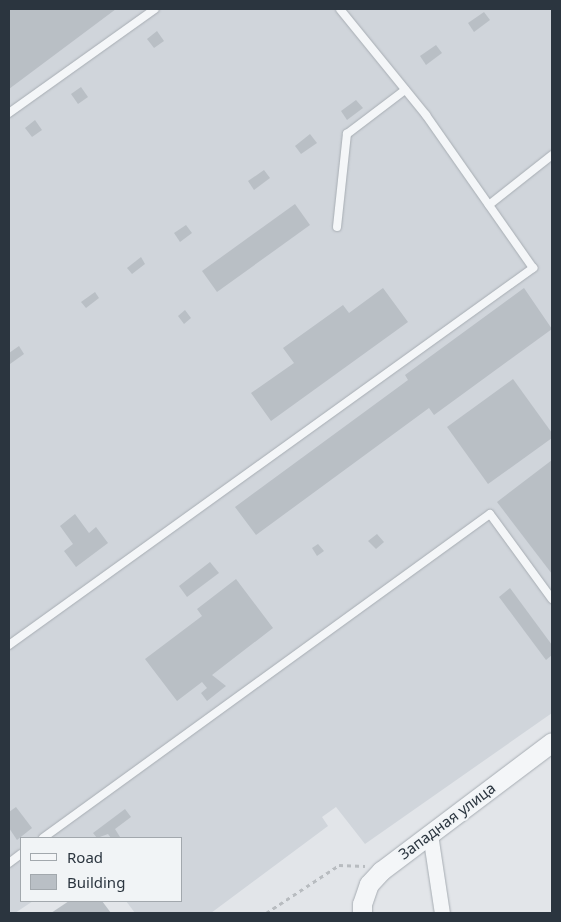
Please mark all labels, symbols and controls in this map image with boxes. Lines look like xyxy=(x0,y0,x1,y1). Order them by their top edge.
street label: Западная улица xyxy=(395,779,499,863)
legend xyxy=(20,837,182,902)
text: Road xyxy=(67,847,103,867)
text: Building xyxy=(67,872,125,892)

